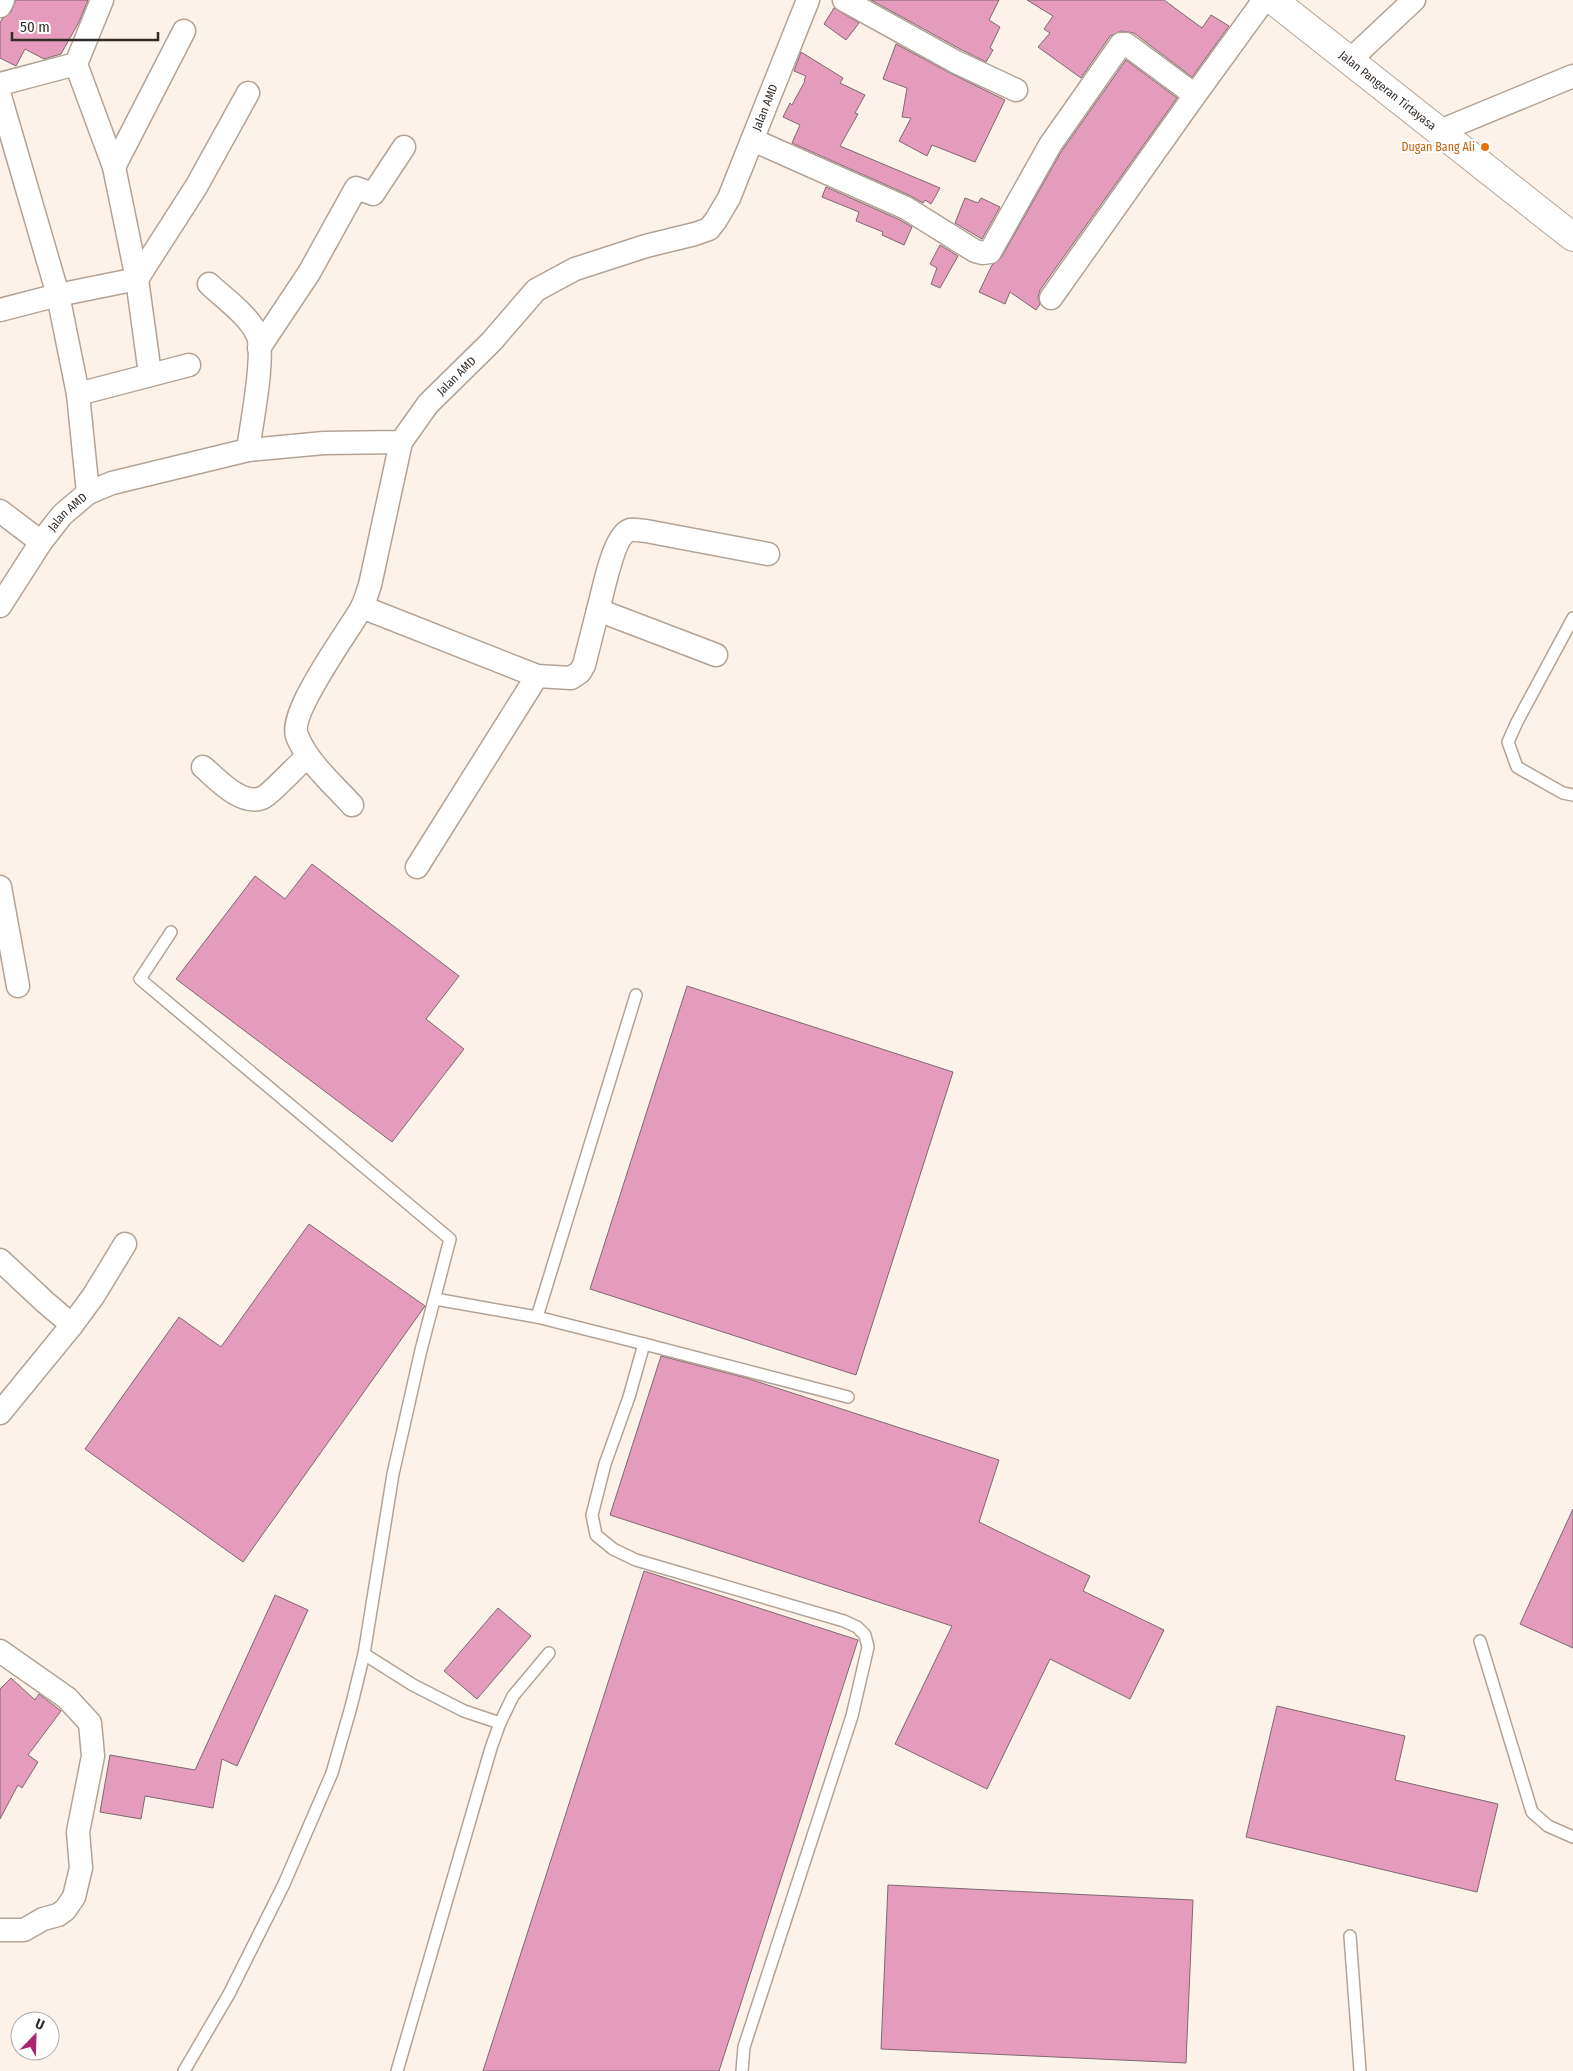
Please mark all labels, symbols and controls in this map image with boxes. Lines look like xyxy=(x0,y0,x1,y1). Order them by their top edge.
scale bar xyxy=(12,10,159,42)
text: 50 m xyxy=(20,18,50,36)
street label: Jalan Pangeran Tirtayasa xyxy=(1336,48,1439,133)
street label: Jalan AMD xyxy=(750,82,781,133)
place label: Dugan Bang Ali xyxy=(1402,140,1475,154)
marker: Dugan Bang Ali xyxy=(1479,141,1491,153)
street label: Jalan AMD xyxy=(434,354,479,398)
street label: Jalan AMD xyxy=(45,490,90,534)
north arrow xyxy=(10,2011,60,2061)
text: U xyxy=(33,2015,47,2034)

